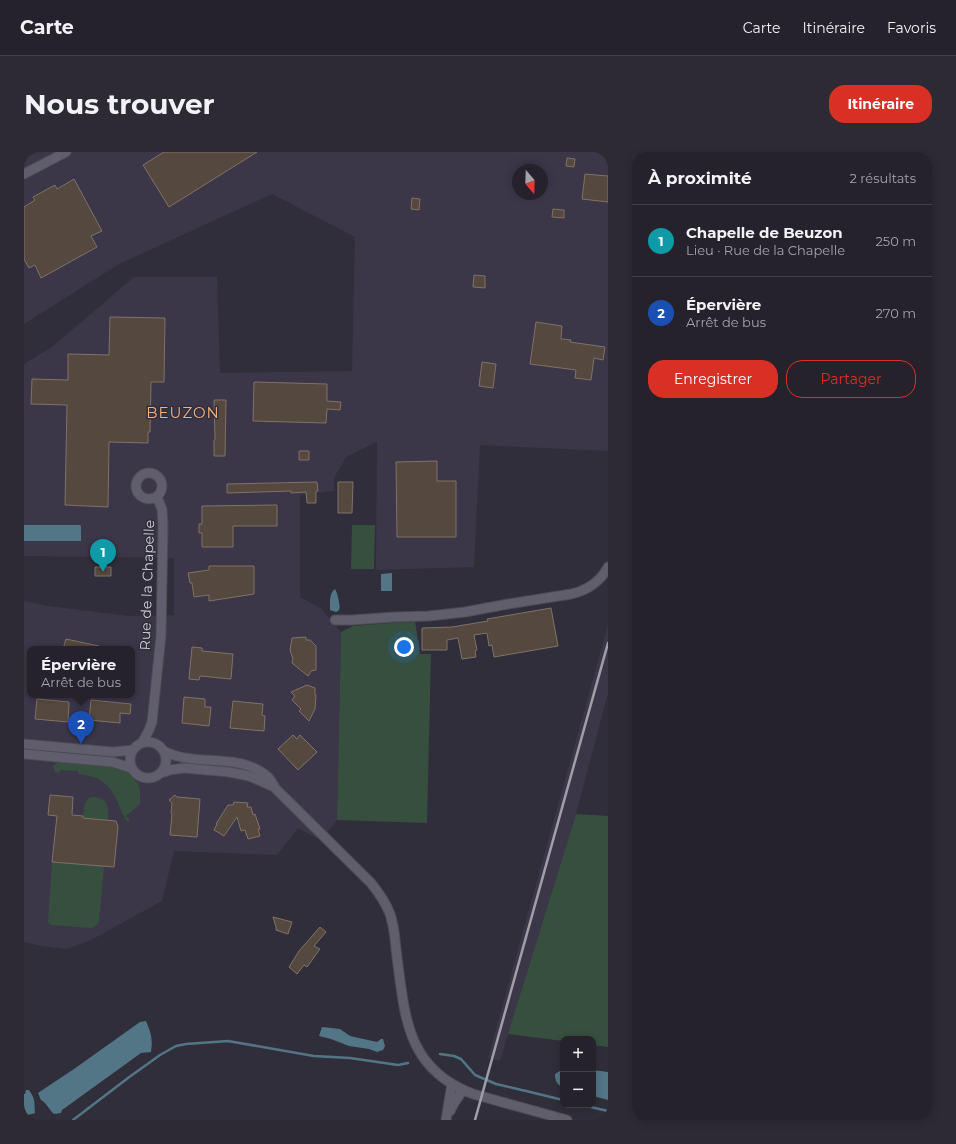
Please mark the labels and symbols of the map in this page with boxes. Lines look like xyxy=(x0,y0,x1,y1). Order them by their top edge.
north arrow xyxy=(512,164,548,200)
district label: BEUZON xyxy=(146,403,220,422)
street label: Rue de la Chapelle xyxy=(136,519,158,651)
pin: 1 xyxy=(90,539,116,572)
your location xyxy=(394,637,414,657)
pin: 2 xyxy=(68,711,94,744)

